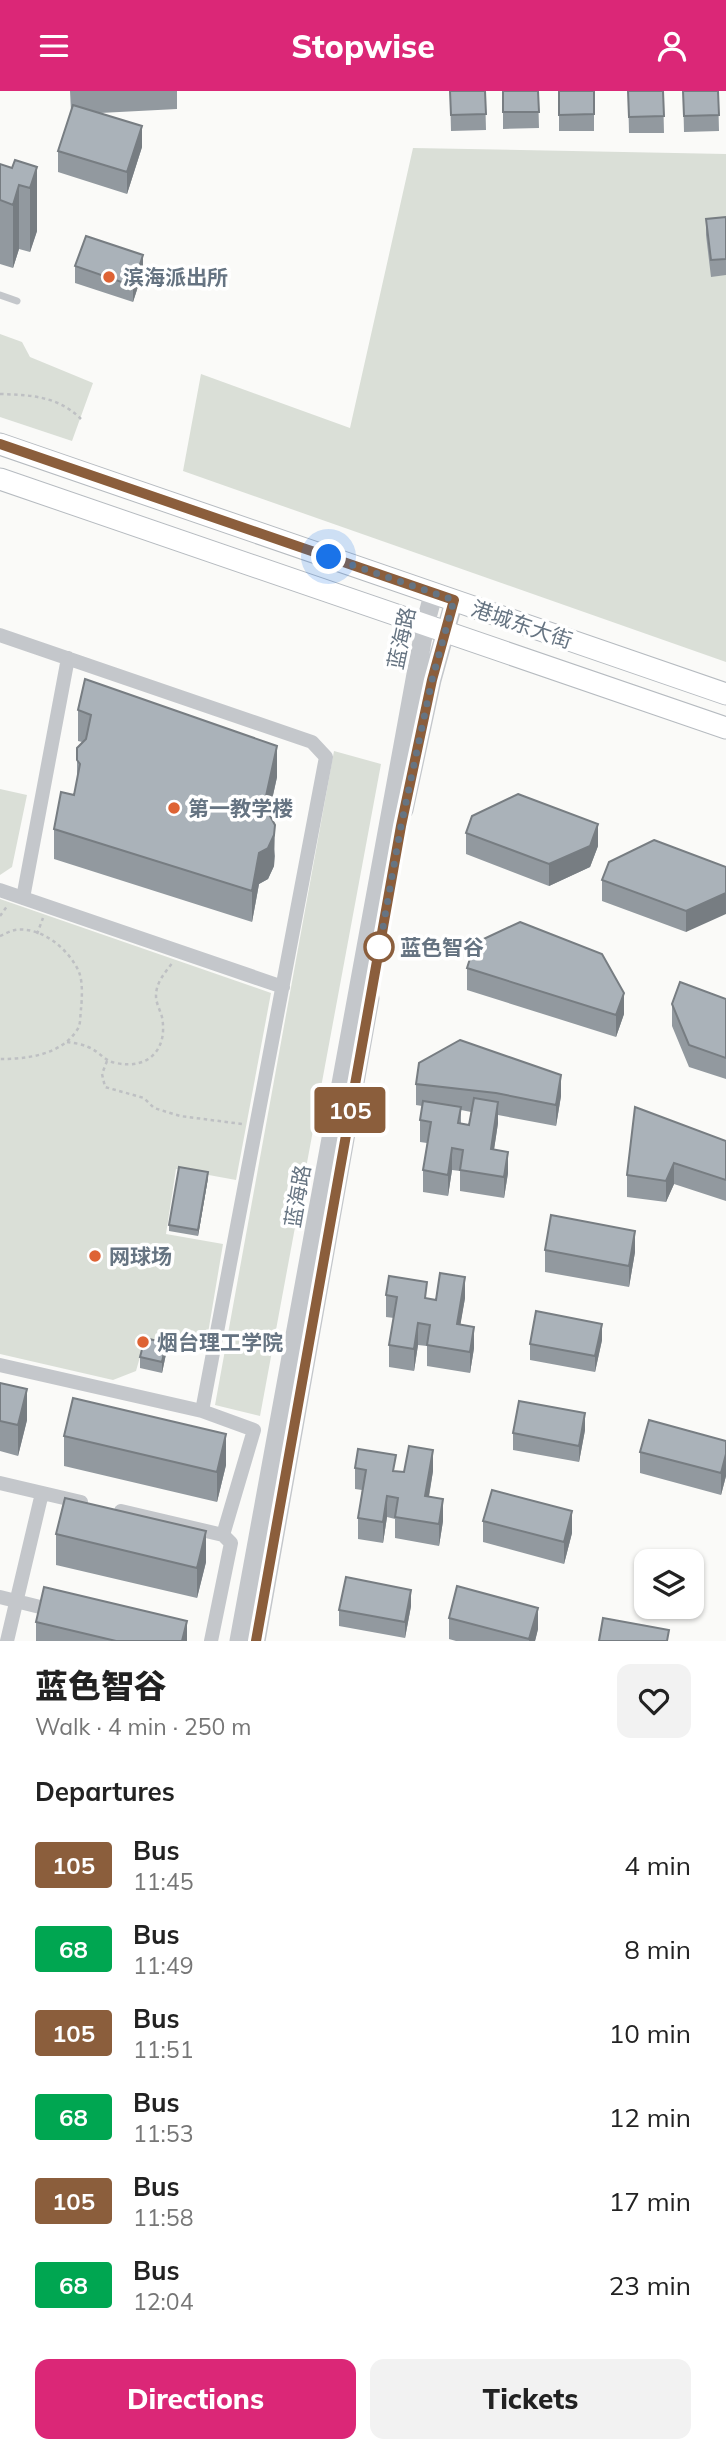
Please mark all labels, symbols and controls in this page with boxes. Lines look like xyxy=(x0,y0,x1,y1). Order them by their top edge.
text: Stopwise xyxy=(291,26,435,66)
icon: menu xyxy=(35,27,73,65)
icon: person xyxy=(653,27,691,65)
place label: 滨海派出所 xyxy=(123,264,228,290)
marker: 滨海派出所 xyxy=(101,269,117,285)
your location xyxy=(311,539,346,574)
street label: 港城东大街 xyxy=(468,595,576,653)
street label: 蓝海路 xyxy=(382,604,420,672)
place label: 第一教学楼 xyxy=(188,795,293,821)
marker: 第一教学楼 xyxy=(166,800,182,816)
marker: 蓝色智谷 xyxy=(364,932,394,962)
place label: 蓝色智谷 xyxy=(400,934,484,960)
line badge: 105 xyxy=(310,1087,390,1133)
text: 105 xyxy=(328,1095,372,1125)
street label: 蓝海路 xyxy=(279,1163,315,1229)
place label: 网球场 xyxy=(109,1243,172,1269)
marker: 网球场 xyxy=(87,1248,103,1264)
place label: 烟台理工学院 xyxy=(157,1329,283,1355)
marker: 烟台理工学院 xyxy=(135,1334,151,1350)
map controls xyxy=(634,1549,704,1619)
button: layers xyxy=(634,1549,704,1619)
button: heart xyxy=(617,1664,691,1738)
text: 蓝色智谷 xyxy=(35,1665,167,1706)
text: Walk · 4 min · 250 m xyxy=(35,1712,252,1741)
text: Departures xyxy=(35,1775,175,1808)
text: Bus xyxy=(133,1834,179,1867)
text: 4 min xyxy=(624,1849,691,1882)
text: 105 xyxy=(52,1850,95,1880)
text: 11:45 xyxy=(133,1867,193,1896)
text: Bus xyxy=(133,1918,179,1951)
text: 8 min xyxy=(624,1933,691,1966)
text: 68 xyxy=(59,1934,88,1964)
text: 11:49 xyxy=(133,1951,193,1980)
text: Bus xyxy=(133,2002,179,2035)
text: 10 min xyxy=(609,2017,691,2050)
text: 105 xyxy=(52,2018,95,2048)
text: 11:51 xyxy=(133,2035,193,2064)
text: Bus xyxy=(133,2086,179,2119)
text: 12 min xyxy=(609,2101,691,2134)
text: 68 xyxy=(59,2102,88,2132)
text: 11:53 xyxy=(133,2119,193,2148)
text: Bus xyxy=(133,2170,179,2203)
text: 17 min xyxy=(609,2185,691,2218)
text: 105 xyxy=(52,2186,95,2216)
text: 11:58 xyxy=(133,2203,193,2232)
text: Bus xyxy=(133,2254,179,2287)
text: 23 min xyxy=(609,2269,691,2302)
text: 68 xyxy=(59,2270,88,2300)
text: 12:04 xyxy=(133,2287,193,2316)
button: Directions xyxy=(35,2359,356,2439)
button: Tickets xyxy=(370,2359,691,2439)

